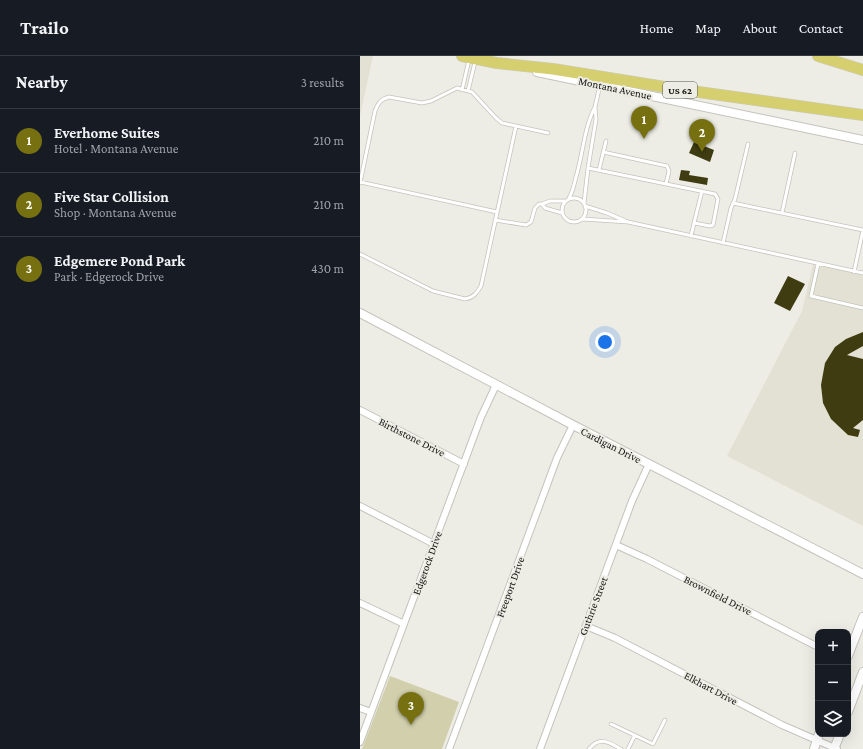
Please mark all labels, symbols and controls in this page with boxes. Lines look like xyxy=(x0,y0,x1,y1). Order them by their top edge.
text: Trailo xyxy=(20,17,69,38)
text: Home xyxy=(640,20,673,36)
text: Map xyxy=(695,20,721,36)
text: About xyxy=(743,20,777,36)
text: Contact xyxy=(799,20,843,36)
text: Nearby xyxy=(16,73,68,92)
street label: Montana Avenue xyxy=(577,74,653,102)
text: 3 results xyxy=(301,75,344,90)
road number: US 62 xyxy=(663,82,697,98)
pin: 1 xyxy=(631,106,657,139)
pin: 2 xyxy=(689,119,715,152)
text: Everhome Suites xyxy=(54,125,160,141)
text: 1 xyxy=(27,133,31,148)
text: 210 m xyxy=(313,133,344,148)
text: Hotel · Montana Avenue xyxy=(54,141,179,156)
text: Five Star Collision xyxy=(54,189,169,205)
text: 2 xyxy=(26,197,32,212)
text: 210 m xyxy=(313,197,344,212)
text: Shop · Montana Avenue xyxy=(54,205,177,220)
text: Edgemere Pond Park xyxy=(54,253,185,269)
text: 3 xyxy=(26,261,32,276)
text: 430 m xyxy=(311,261,344,276)
text: Park · Edgerock Drive xyxy=(54,269,164,284)
your location xyxy=(595,332,615,352)
street label: Birthstone Drive xyxy=(377,415,447,459)
street label: Cardigan Drive xyxy=(578,425,643,466)
street label: Edgerock Drive xyxy=(410,529,445,597)
street label: Freeport Drive xyxy=(494,555,527,619)
street label: Brownfield Drive xyxy=(682,573,754,617)
street label: Guthrie Street xyxy=(576,575,610,637)
map controls xyxy=(815,629,851,737)
button: + xyxy=(815,629,851,665)
button: − xyxy=(815,665,851,701)
street label: Elkhart Drive xyxy=(682,669,740,707)
pin: 3 xyxy=(398,692,424,725)
button: layers xyxy=(815,701,851,737)

